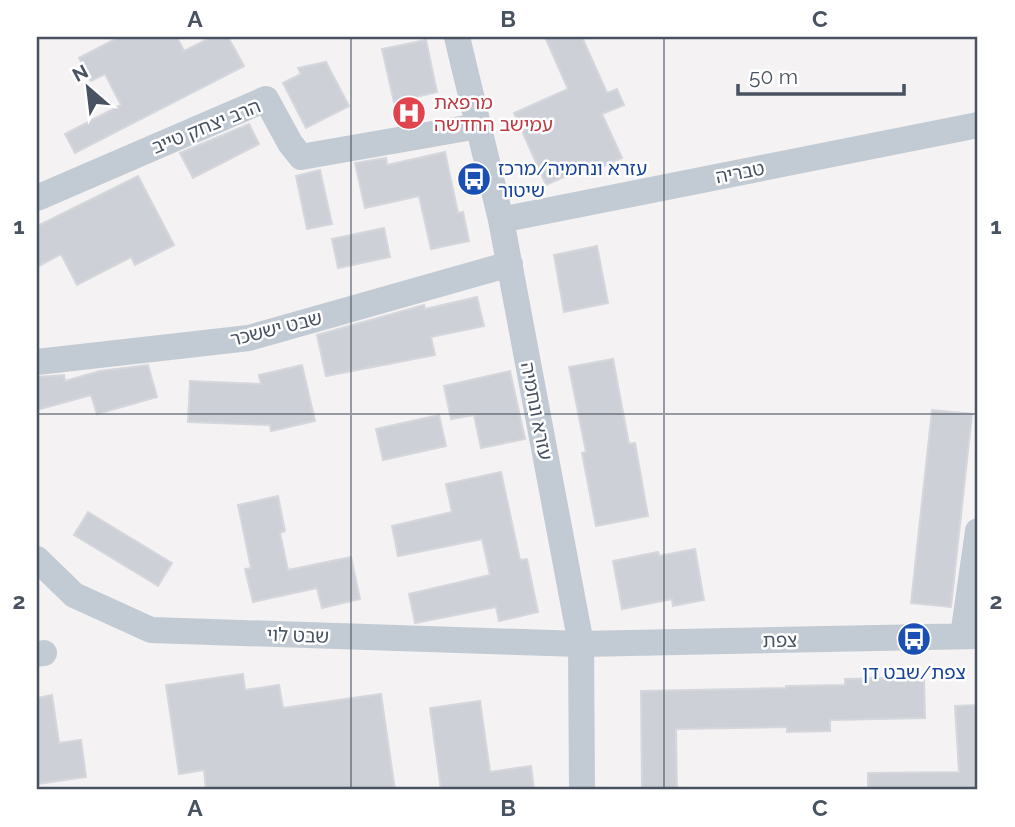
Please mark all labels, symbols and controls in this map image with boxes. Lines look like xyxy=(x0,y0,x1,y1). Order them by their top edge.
text: A xyxy=(187,5,203,32)
text: B xyxy=(500,5,516,32)
text: C xyxy=(812,5,828,32)
north arrow xyxy=(52,52,122,122)
scale bar xyxy=(738,52,905,96)
text: N xyxy=(68,60,92,86)
text: 50 m xyxy=(749,64,798,89)
place label: מרפאת עמישב החדשה xyxy=(434,91,553,135)
street label: הרב יצחק טייב xyxy=(148,94,264,158)
hospital icon: מרפאת עמישב החדשה xyxy=(390,94,428,132)
street label: טבריה xyxy=(714,156,766,188)
place label: עזרא ונחמיה/מרכז שיטור xyxy=(498,157,647,201)
bus stop icon: עזרא ונחמיה/מרכז שיטור xyxy=(455,160,493,198)
text: 1 xyxy=(13,212,25,239)
text: 1 xyxy=(990,212,1002,239)
street label: שבט יששכר xyxy=(228,306,324,350)
street label: עזרא ונחמיה xyxy=(517,360,557,462)
text: 2 xyxy=(13,587,25,614)
text: 2 xyxy=(990,587,1002,614)
bus stop icon: צפת/שבט דן xyxy=(895,620,933,658)
street label: שבט לוי xyxy=(266,623,330,647)
street label: צפת xyxy=(763,629,797,651)
place label: צפת/שבט דן xyxy=(862,661,966,683)
text: A xyxy=(187,794,203,821)
text: B xyxy=(500,794,516,821)
text: C xyxy=(812,794,828,821)

